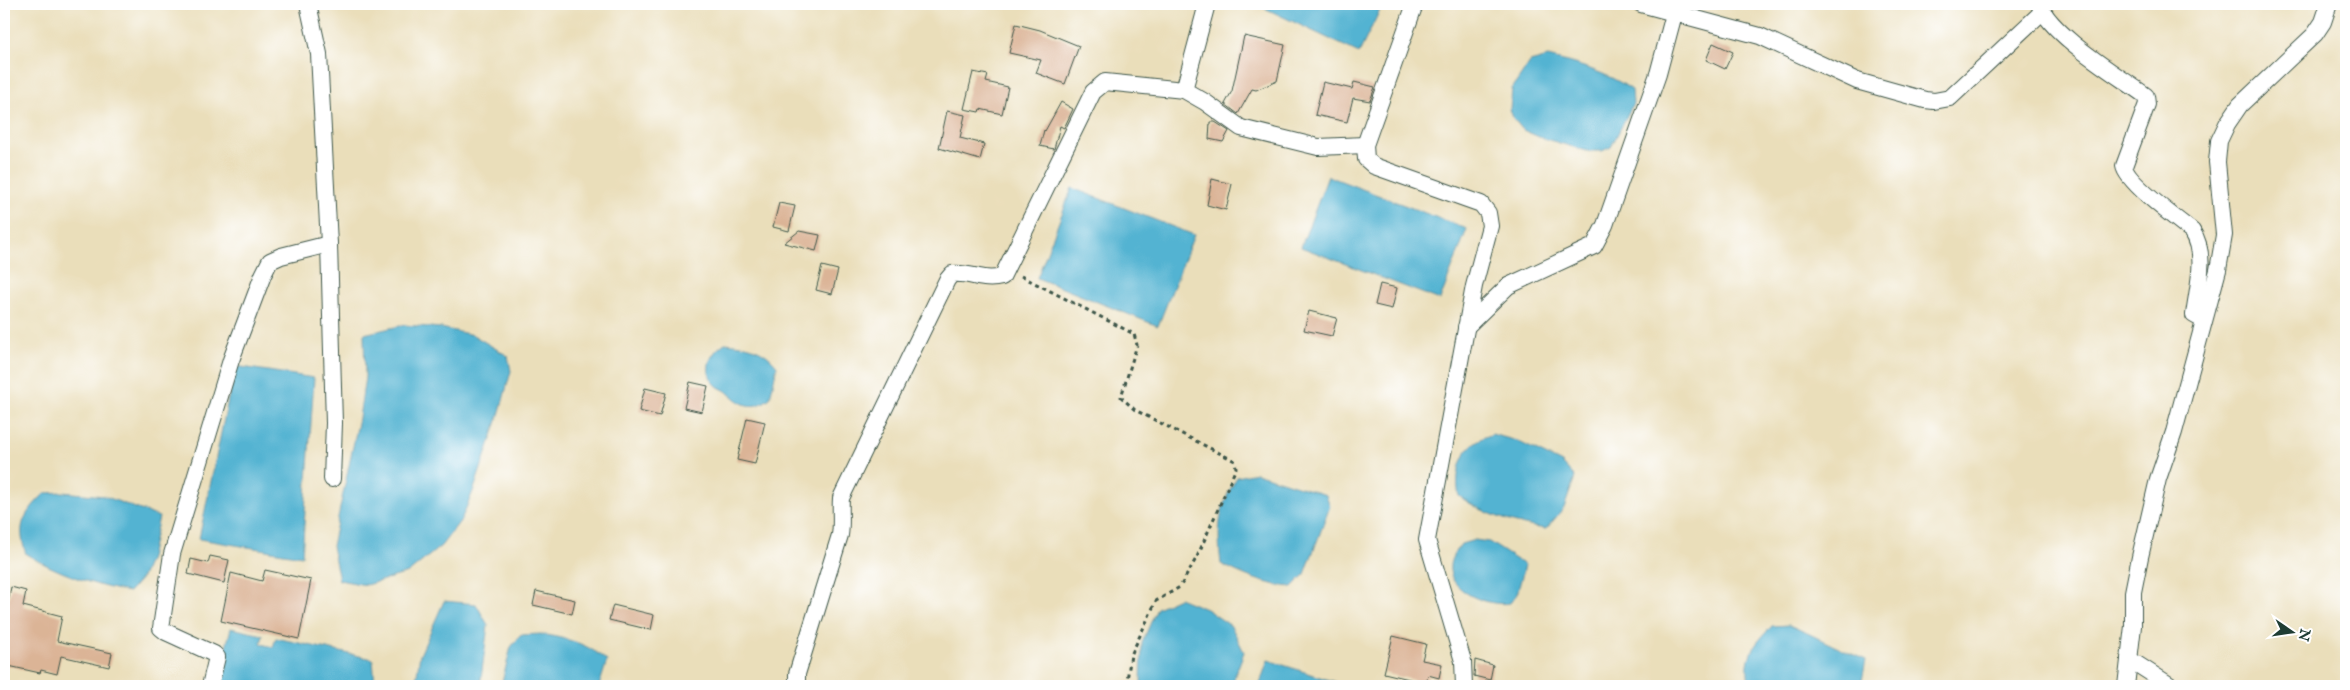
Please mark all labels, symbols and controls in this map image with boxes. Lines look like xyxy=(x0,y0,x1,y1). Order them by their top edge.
north arrow xyxy=(2268,608,2318,658)
text: N xyxy=(2294,626,2314,643)

